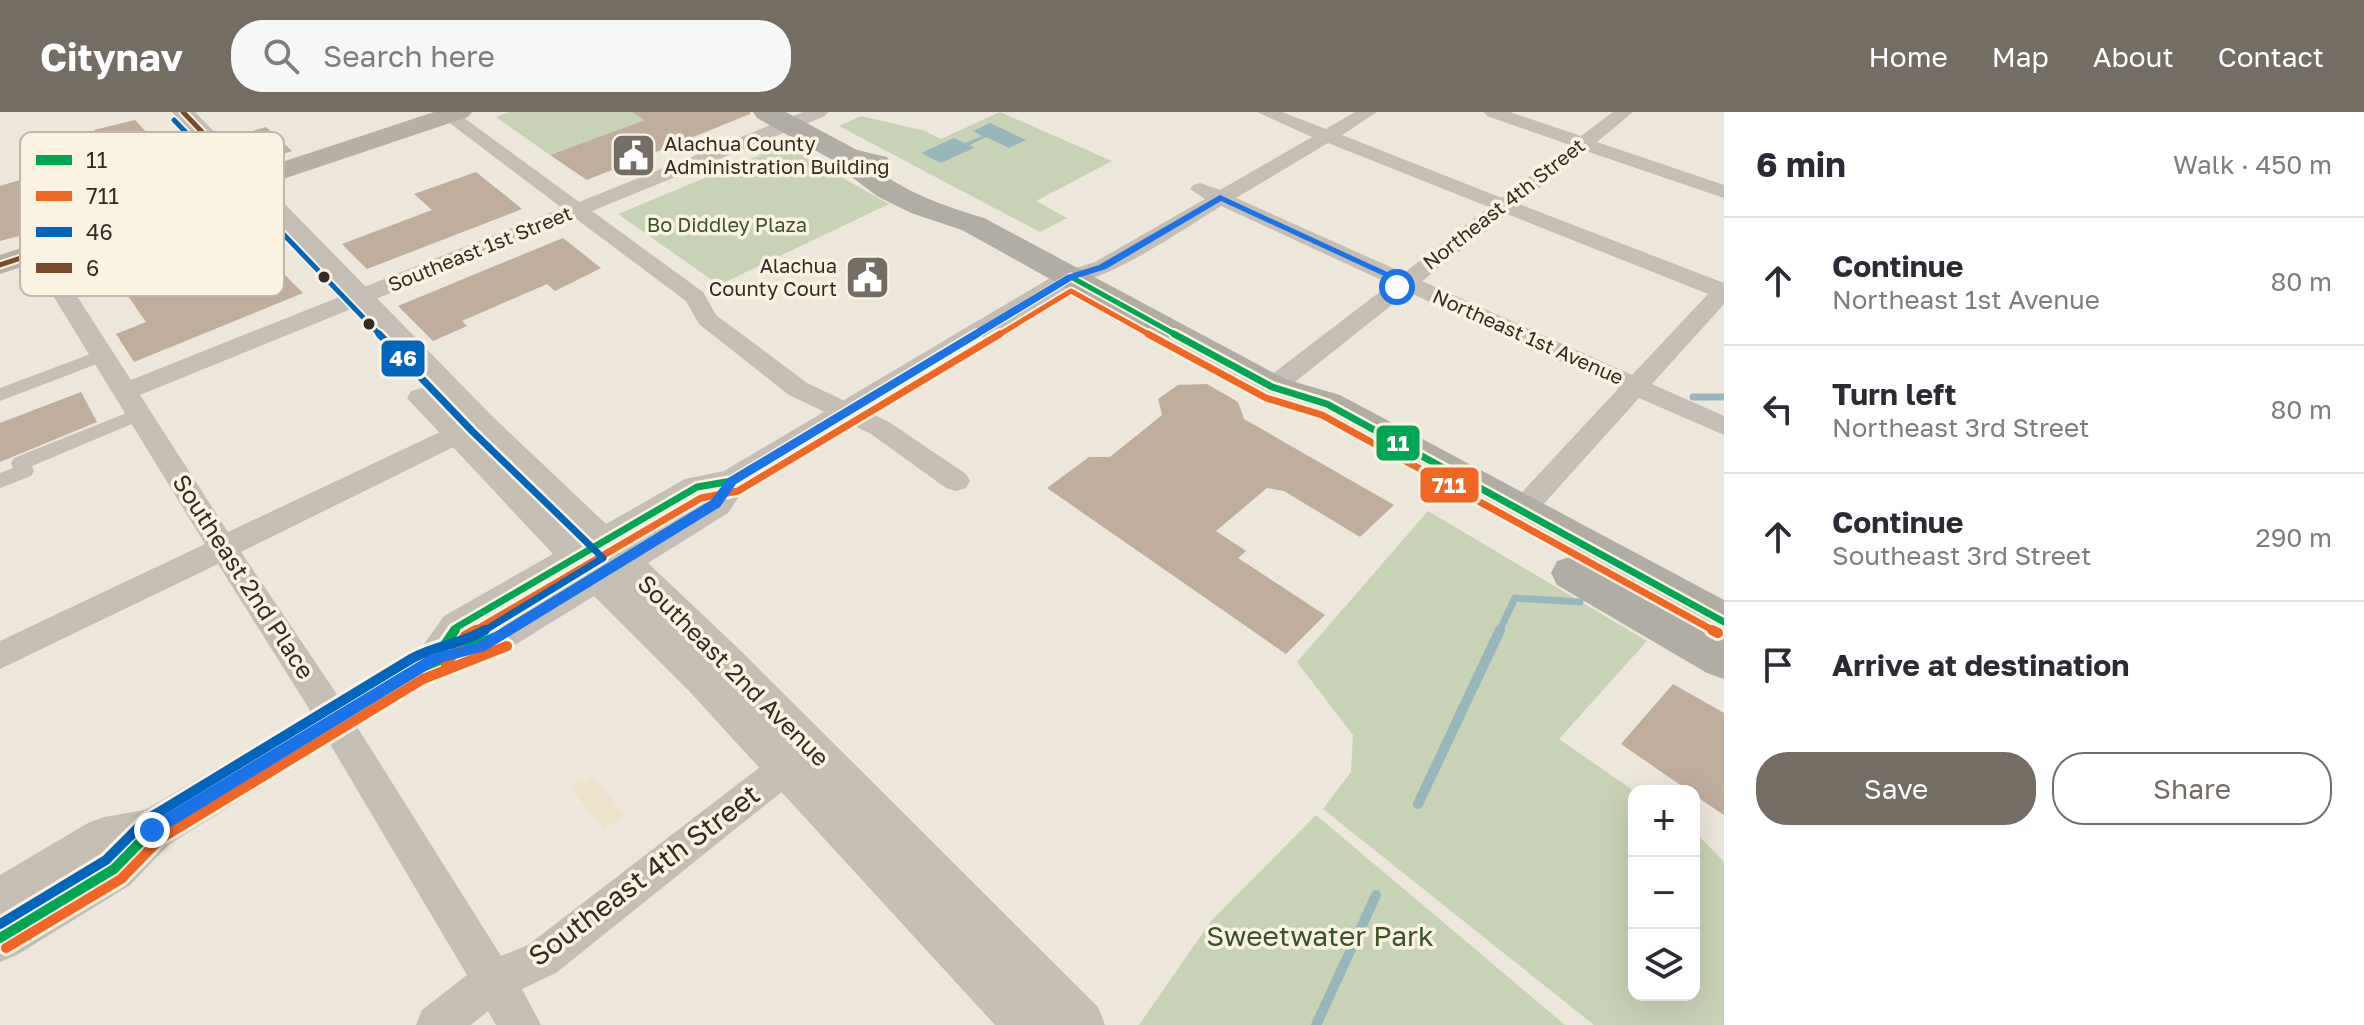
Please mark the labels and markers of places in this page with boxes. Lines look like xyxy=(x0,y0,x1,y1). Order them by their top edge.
place label: Alachua County Administration Building xyxy=(664,131,890,178)
public building icon: Alachua County Administration Building xyxy=(609,132,657,180)
place label: Alachua County Court xyxy=(709,253,837,300)
public building icon: Alachua County Court xyxy=(844,254,892,302)
unlabelled marker xyxy=(316,269,332,285)
unlabelled marker xyxy=(361,316,377,332)

